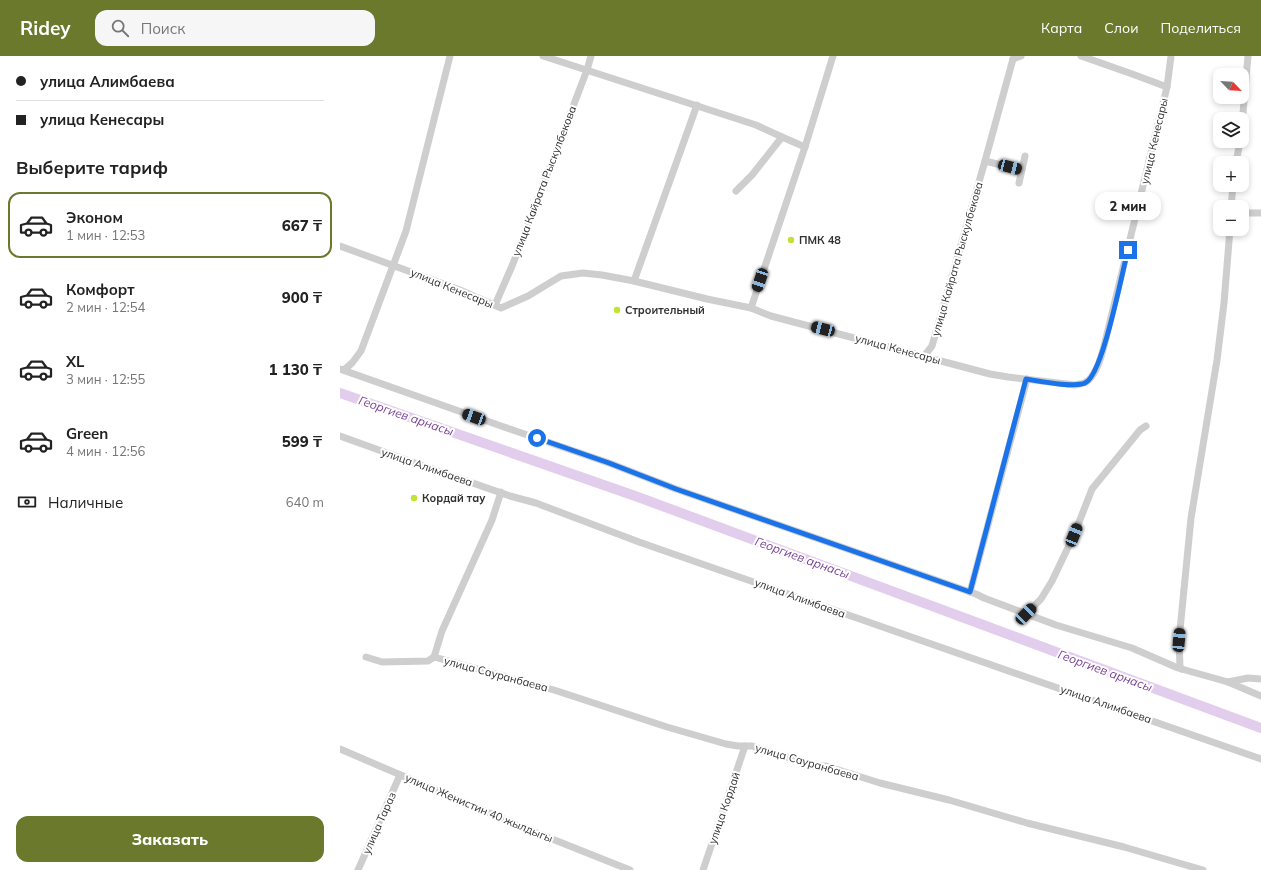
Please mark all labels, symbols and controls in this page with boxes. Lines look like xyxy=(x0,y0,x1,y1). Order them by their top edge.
search box xyxy=(95,10,375,46)
text: Ridey xyxy=(20,16,71,40)
icon: search xyxy=(109,17,131,39)
text: Поиск xyxy=(141,19,185,38)
text: Карта xyxy=(1041,19,1082,37)
text: Слои xyxy=(1104,19,1139,37)
text: Поделиться xyxy=(1161,19,1241,37)
north arrow xyxy=(1213,68,1249,104)
map controls xyxy=(1213,68,1249,236)
text: улица Алимбаева xyxy=(40,72,175,91)
street label: улица Кенесары xyxy=(1137,97,1171,185)
street label: улица Кайрата Рыскулбекова xyxy=(509,104,579,258)
text: улица Кенесары xyxy=(40,110,164,129)
button: layers xyxy=(1213,112,1249,148)
text: Выберите тариф xyxy=(16,156,168,179)
button: + xyxy=(1213,156,1249,192)
car xyxy=(997,158,1023,176)
street label: улица Кайрата Рыскулбекова xyxy=(928,180,986,338)
callout: 2 мин xyxy=(1095,192,1161,220)
text: 2 мин xyxy=(1109,198,1147,214)
button: − xyxy=(1213,200,1249,236)
icon: car xyxy=(18,207,54,243)
text: Эконом xyxy=(66,208,123,227)
text: 667 ₸ xyxy=(282,216,322,235)
text: 1 мин · 12:53 xyxy=(66,227,145,243)
place label: ПМК 48 xyxy=(799,233,841,247)
marker: ПМК 48 xyxy=(786,235,796,245)
route end xyxy=(1119,241,1137,259)
street label: улица Кенесары xyxy=(409,265,495,311)
car xyxy=(750,267,770,293)
icon: car xyxy=(18,279,54,315)
text: Комфорт xyxy=(66,280,135,299)
text: 900 ₸ xyxy=(282,288,322,307)
text: 2 мин · 12:54 xyxy=(66,299,145,315)
place label: Строительный xyxy=(625,303,705,317)
marker: Строительный xyxy=(612,305,622,315)
car xyxy=(810,320,836,338)
street label: улица Кенесары xyxy=(854,331,942,367)
icon: car xyxy=(18,351,54,387)
text: XL xyxy=(66,352,84,371)
text: 1 130 ₸ xyxy=(269,360,322,379)
text: 3 мин · 12:55 xyxy=(66,371,145,387)
water label: Георгиев арнасы xyxy=(357,392,456,439)
car xyxy=(461,407,487,427)
icon: car xyxy=(18,423,54,459)
text: Green xyxy=(66,424,108,443)
route start xyxy=(528,429,546,447)
text: 599 ₸ xyxy=(282,432,322,451)
text: 4 мин · 12:56 xyxy=(66,443,145,459)
street label: улица Алимбаева xyxy=(380,445,474,489)
icon: cash xyxy=(16,491,38,513)
place label: Кордай тау xyxy=(422,491,486,505)
text: Наличные xyxy=(48,493,123,512)
marker: Кордай тау xyxy=(409,493,419,503)
text: 640 m xyxy=(286,494,324,510)
car xyxy=(1064,522,1084,548)
water label: Георгиев арнасы xyxy=(753,534,851,582)
street label: улица Алимбаева xyxy=(753,575,847,621)
car xyxy=(1013,601,1039,627)
car xyxy=(1172,628,1186,652)
water label: Георгиев арнасы xyxy=(1056,647,1154,695)
street label: улица Сауранбаева xyxy=(442,653,550,695)
street label: улица Алимбаева xyxy=(1059,682,1153,726)
street label: улица Сауранбаева xyxy=(754,741,860,783)
street label: улица Женистин 40 жылдыгы xyxy=(403,770,555,846)
street label: улица Кордай xyxy=(705,770,743,846)
street label: улица Тараз xyxy=(359,789,399,856)
button: Заказать xyxy=(16,816,324,862)

